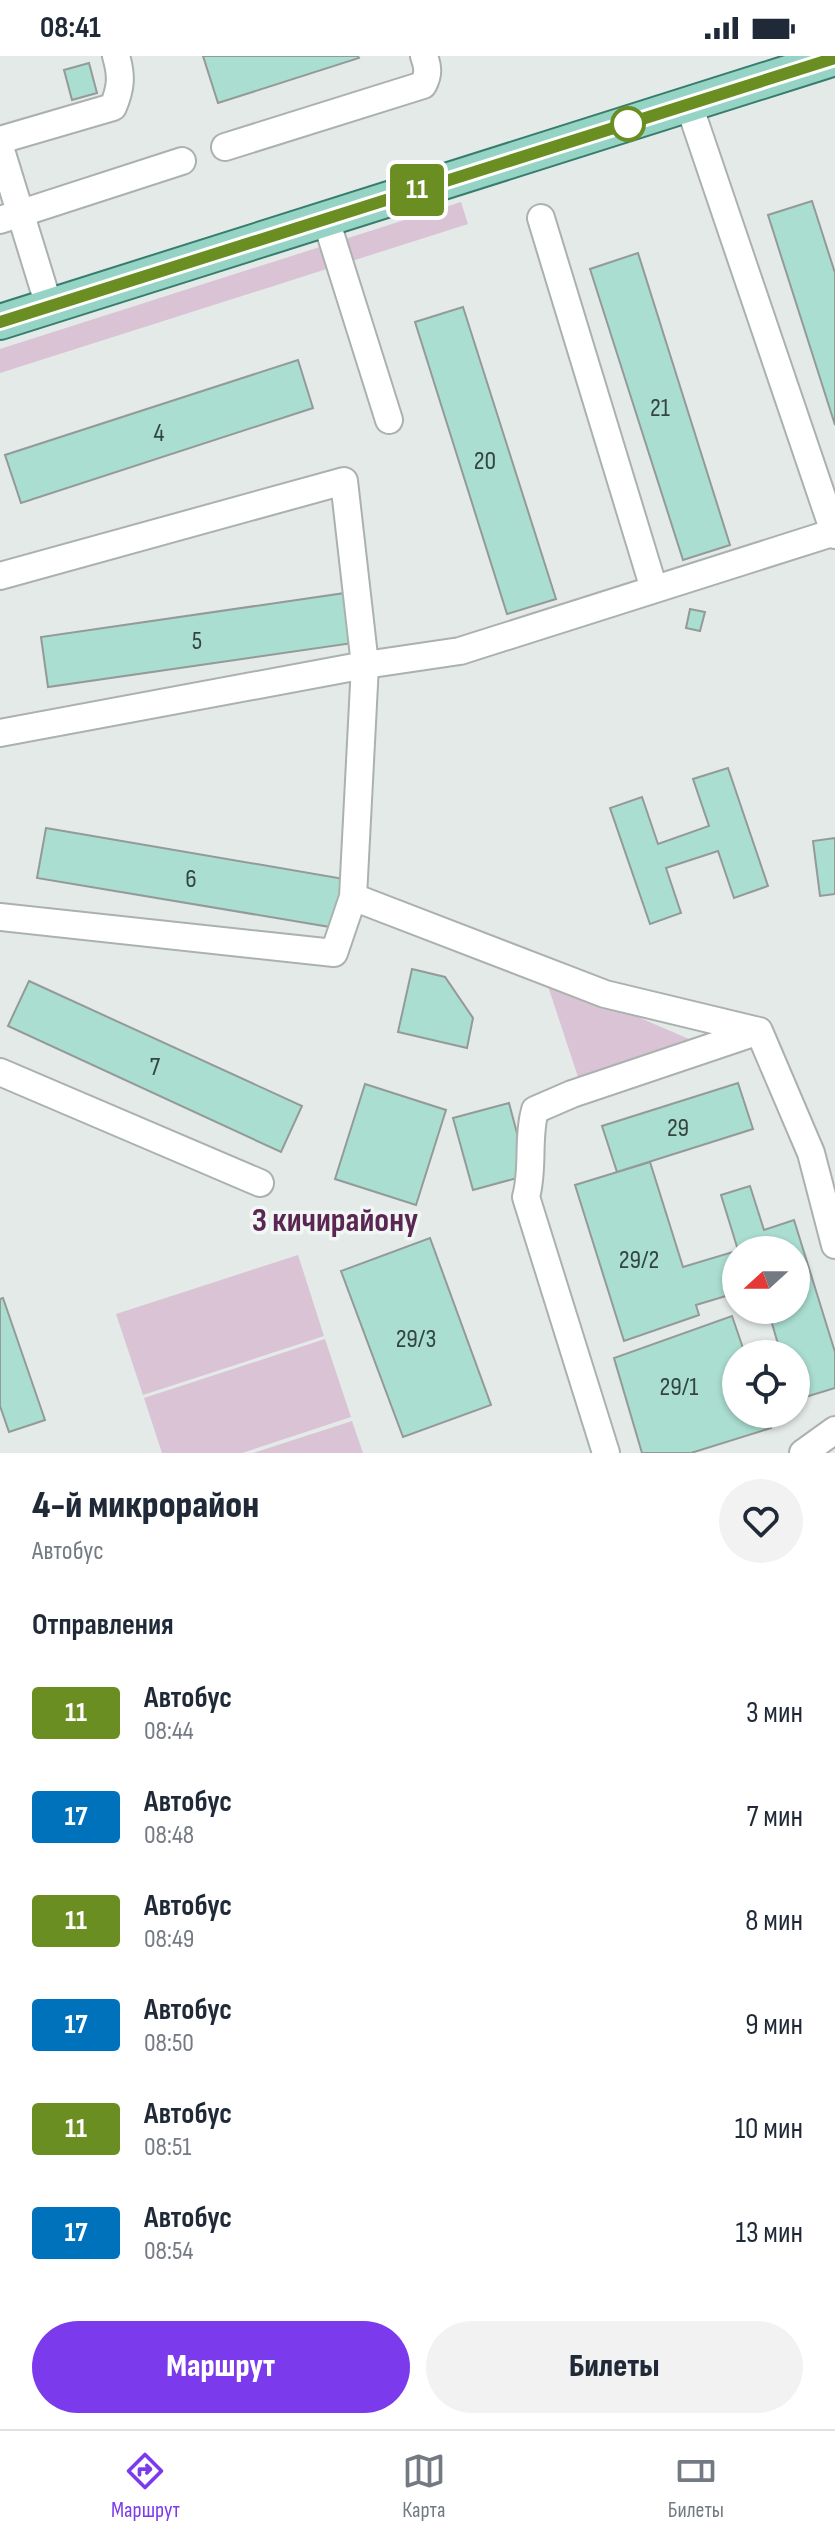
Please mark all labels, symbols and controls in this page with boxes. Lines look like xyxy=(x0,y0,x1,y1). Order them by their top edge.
text: 08:41 xyxy=(40,10,101,46)
unlabelled marker xyxy=(611,107,645,141)
line badge: 11 xyxy=(381,164,453,216)
text: 11 xyxy=(406,173,428,206)
house number: 21 xyxy=(650,393,670,424)
house number: 4 xyxy=(154,418,165,449)
house number: 20 xyxy=(474,446,496,477)
house number: 5 xyxy=(192,626,202,657)
house number: 6 xyxy=(185,864,197,895)
house number: 7 xyxy=(150,1052,161,1083)
house number: 29 xyxy=(667,1113,689,1144)
district label: 3 кичирайону xyxy=(252,1200,418,1241)
north arrow xyxy=(722,1236,810,1324)
map controls xyxy=(722,1236,810,1428)
house number: 29/2 xyxy=(619,1245,659,1276)
house number: 29/3 xyxy=(396,1324,436,1355)
button: locate xyxy=(722,1340,810,1428)
house number: 29/1 xyxy=(660,1372,698,1403)
button: heart xyxy=(719,1479,803,1563)
text: 4-й микрорайон xyxy=(32,1483,259,1528)
text: Автобус xyxy=(32,1536,104,1567)
text: Отправления xyxy=(32,1607,174,1643)
text: Автобус xyxy=(144,1680,232,1716)
text: 3 мин xyxy=(746,1695,803,1731)
text: 11 xyxy=(65,1696,87,1729)
text: 08:44 xyxy=(144,1716,194,1747)
text: Автобус xyxy=(144,1784,232,1820)
text: 7 мин xyxy=(747,1799,803,1835)
text: 17 xyxy=(65,1800,88,1833)
text: 08:48 xyxy=(144,1820,194,1851)
text: Автобус xyxy=(144,1888,232,1924)
text: 8 мин xyxy=(745,1903,803,1939)
text: 11 xyxy=(65,1904,87,1937)
text: 08:49 xyxy=(144,1924,194,1955)
text: Автобус xyxy=(144,1992,232,2028)
text: 9 мин xyxy=(745,2007,803,2043)
text: 17 xyxy=(65,2008,88,2041)
text: 08:50 xyxy=(144,2028,194,2059)
text: Автобус xyxy=(144,2096,232,2132)
text: 10 мин xyxy=(735,2111,803,2147)
text: 11 xyxy=(65,2112,87,2145)
text: 08:51 xyxy=(144,2132,191,2163)
text: Автобус xyxy=(144,2200,232,2236)
text: 13 мин xyxy=(735,2215,803,2251)
text: 17 xyxy=(65,2216,88,2249)
text: 08:54 xyxy=(144,2236,193,2267)
button: Маршрут xyxy=(32,2321,410,2413)
button: Билеты xyxy=(426,2321,803,2413)
tab: Маршрут xyxy=(111,2449,180,2524)
tab: Карта xyxy=(402,2449,446,2524)
tab: Билеты xyxy=(668,2449,724,2524)

